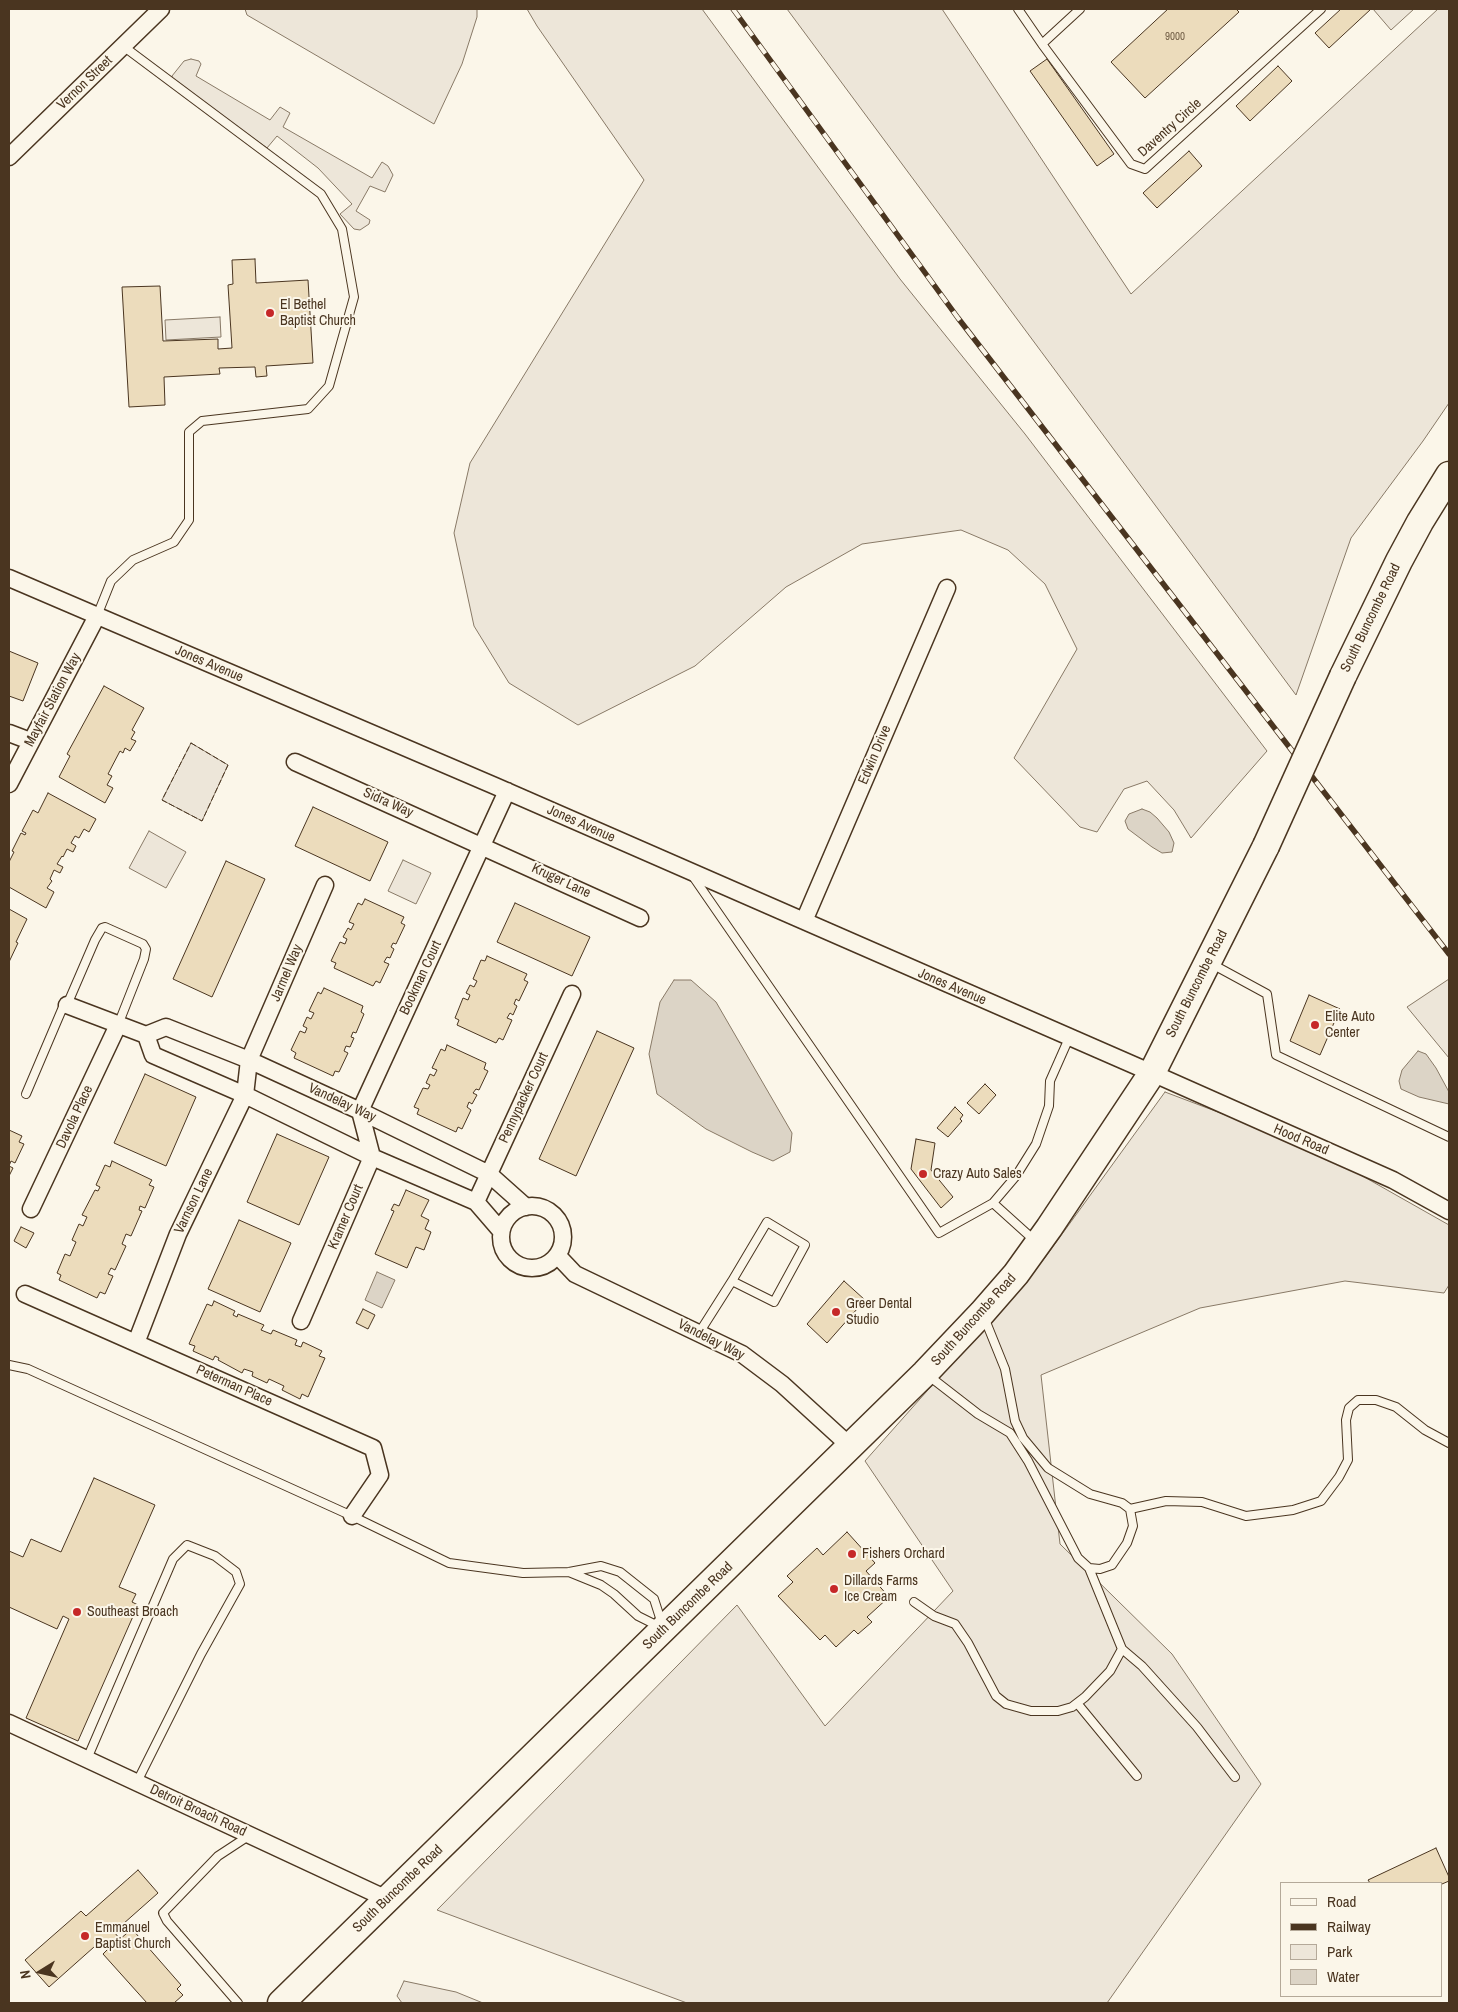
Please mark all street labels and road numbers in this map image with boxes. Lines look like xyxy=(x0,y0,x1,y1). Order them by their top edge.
street label: Vernon Street xyxy=(54,53,116,113)
street label: Daventry Circle xyxy=(1135,95,1205,161)
street label: South Buncombe Road xyxy=(1337,561,1405,675)
street label: Jones Avenue xyxy=(172,642,246,686)
street label: Mayfair Station Way xyxy=(21,650,85,750)
street label: Edwin Drive xyxy=(855,723,895,787)
street label: Sidra Way xyxy=(360,785,416,821)
street label: Jones Avenue xyxy=(544,802,618,846)
street label: Kruger Lane xyxy=(529,860,593,902)
street label: South Buncombe Road xyxy=(1163,927,1231,1041)
street label: Bookman Court xyxy=(397,938,445,1018)
street label: Jarmel Way xyxy=(268,942,306,1004)
street label: Jones Avenue xyxy=(915,965,989,1009)
street label: Pennypacker Court xyxy=(496,1050,552,1146)
street label: Vandelay Way xyxy=(305,1080,379,1126)
street label: Davola Place xyxy=(53,1083,97,1151)
street label: Hood Road xyxy=(1271,1121,1331,1159)
street label: Varnson Lane xyxy=(171,1166,217,1236)
street label: Kramer Court xyxy=(325,1182,367,1252)
street label: South Buncombe Road xyxy=(928,1270,1020,1370)
street label: Vandelay Way xyxy=(675,1316,747,1364)
street label: Peterman Place xyxy=(193,1362,275,1410)
street label: South Buncombe Road xyxy=(639,1559,737,1653)
street label: Detroit Broach Road xyxy=(147,1781,249,1841)
street label: South Buncombe Road xyxy=(349,1842,447,1936)

